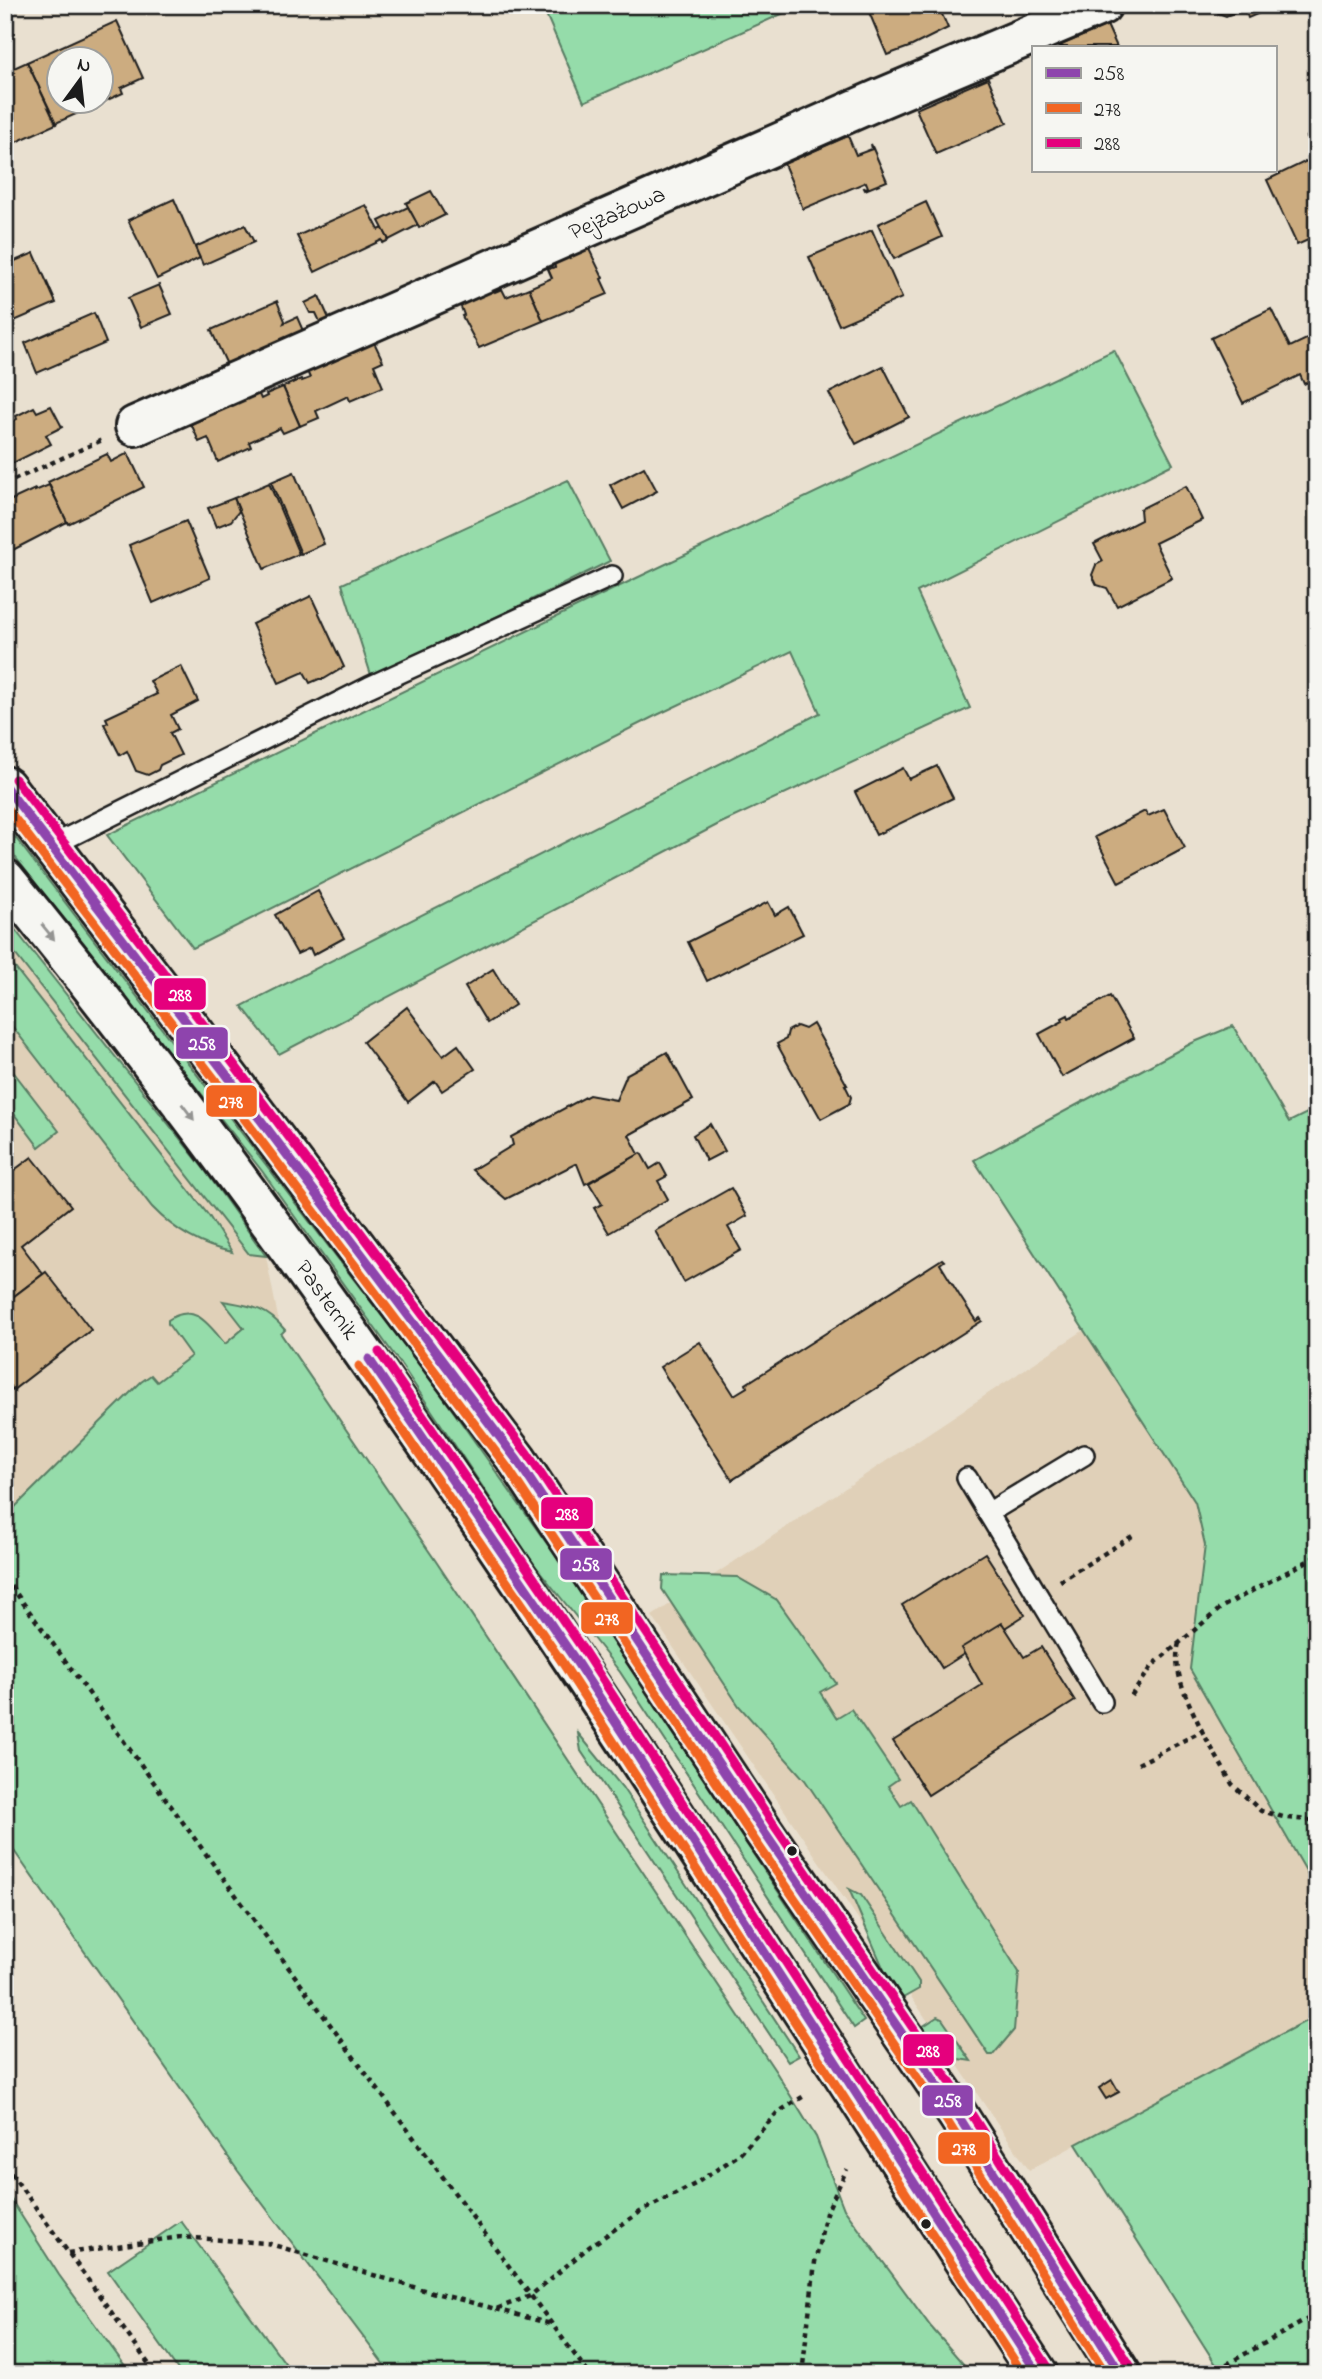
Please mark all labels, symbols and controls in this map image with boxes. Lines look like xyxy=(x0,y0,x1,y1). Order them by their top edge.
north arrow xyxy=(46,46,116,116)
legend xyxy=(1032,46,1276,172)
text: N xyxy=(74,51,94,81)
text: 258 xyxy=(1094,60,1124,90)
text: 278 xyxy=(1094,96,1121,126)
text: 288 xyxy=(1094,130,1120,160)
street label: Pejzażowa xyxy=(564,177,671,251)
one-way arrow xyxy=(41,923,55,941)
line badge: 288 xyxy=(153,977,207,1011)
text: 288 xyxy=(167,983,192,1010)
line badge: 258 xyxy=(175,1026,229,1060)
text: 258 xyxy=(187,1032,216,1059)
line badge: 278 xyxy=(205,1084,258,1118)
text: 278 xyxy=(218,1090,243,1117)
one-way arrow xyxy=(181,1102,195,1121)
street label: Pasternik xyxy=(286,1253,367,1348)
line badge: 288 xyxy=(540,1496,594,1530)
text: 288 xyxy=(554,1502,579,1529)
line badge: 258 xyxy=(559,1547,613,1581)
text: 258 xyxy=(571,1553,600,1580)
line badge: 278 xyxy=(580,1601,634,1635)
text: 278 xyxy=(594,1607,619,1634)
unlabelled marker xyxy=(785,1844,799,1858)
line badge: 288 xyxy=(902,2033,955,2067)
text: 288 xyxy=(915,2039,940,2066)
line badge: 258 xyxy=(921,2084,974,2117)
text: 258 xyxy=(933,2089,962,2116)
line badge: 278 xyxy=(937,2131,991,2165)
text: 278 xyxy=(951,2137,976,2164)
unlabelled marker xyxy=(919,2217,933,2231)

